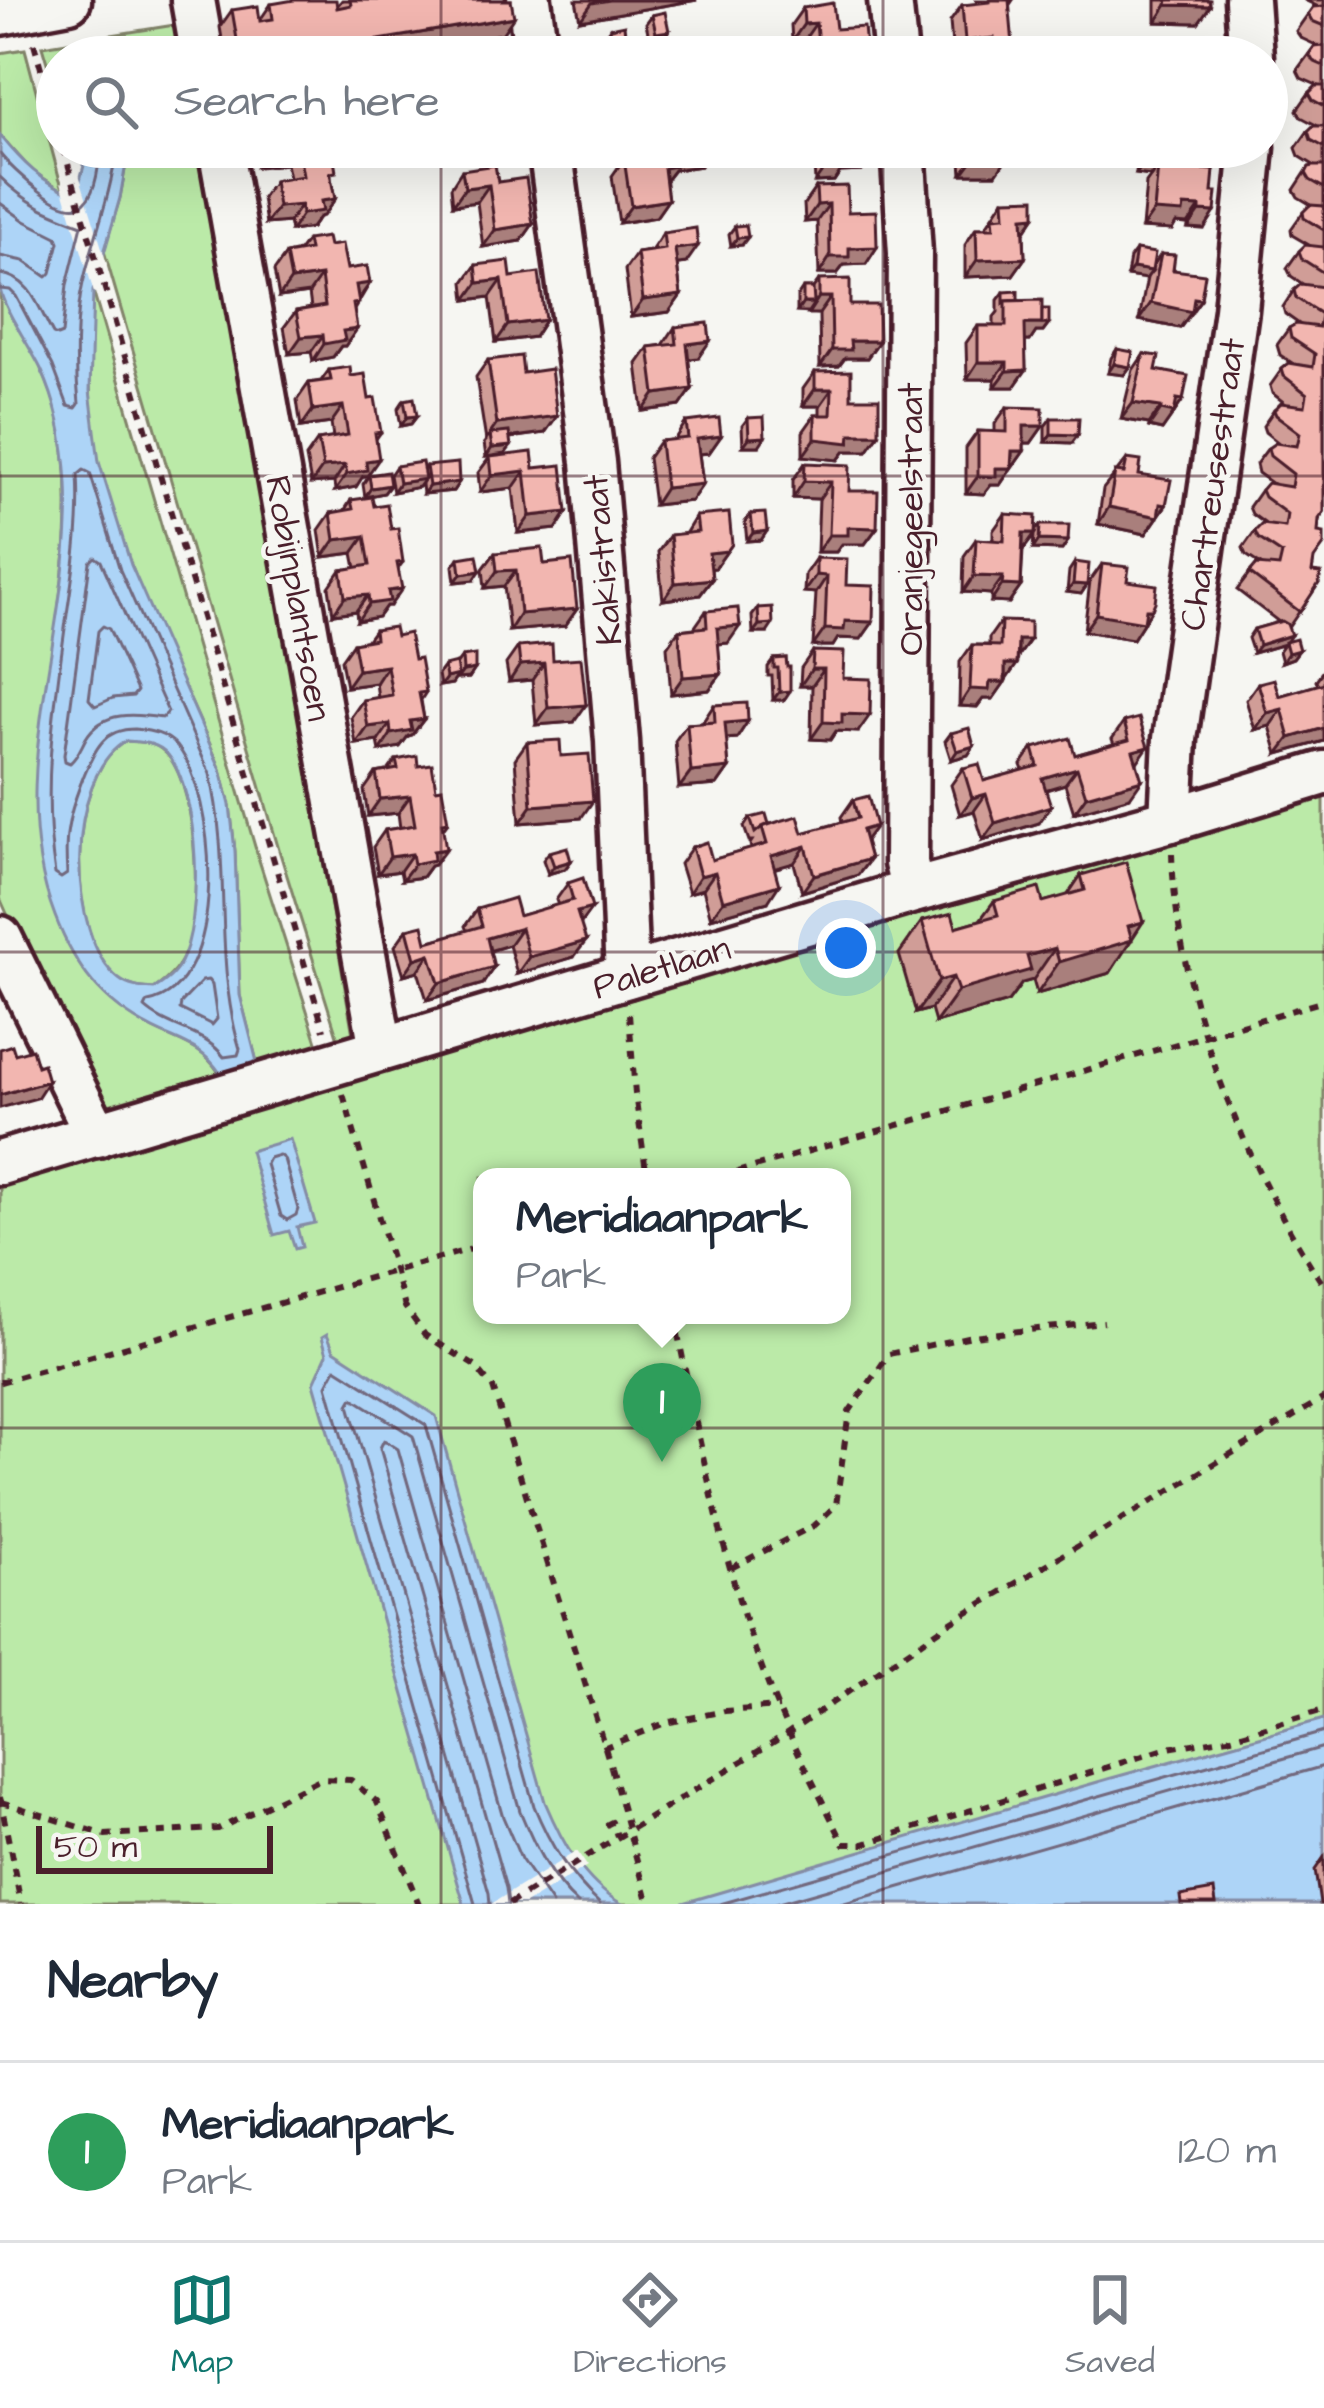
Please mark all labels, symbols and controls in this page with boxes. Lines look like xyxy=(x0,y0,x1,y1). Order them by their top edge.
search box xyxy=(36,36,1288,168)
icon: search xyxy=(78,69,144,135)
text: Search here xyxy=(174,71,440,133)
street label: Chartreusestraat xyxy=(1168,334,1259,634)
street label: Oranjegeelstraat xyxy=(886,382,938,656)
street label: Robijnplantsoen xyxy=(251,472,344,725)
street label: Kakistraat xyxy=(571,472,636,647)
your location xyxy=(816,918,876,978)
street label: Paletlaan xyxy=(587,923,737,1013)
popup xyxy=(473,1168,851,1324)
text: Meridiaanpark xyxy=(516,1188,808,1250)
text: Park xyxy=(516,1250,606,1304)
pin: 1 xyxy=(623,1363,701,1462)
scale bar xyxy=(36,1820,273,1873)
text: 50 m xyxy=(54,1824,137,1870)
text: Nearby xyxy=(48,1947,218,2018)
text: Meridiaanpark xyxy=(162,2094,454,2156)
text: 1 xyxy=(85,2125,90,2179)
text: 120 m xyxy=(1178,2125,1276,2179)
text: Park xyxy=(162,2156,252,2210)
tab: Map xyxy=(169,2267,235,2385)
tab: Directions xyxy=(573,2267,727,2385)
tab: Saved xyxy=(1065,2267,1155,2385)

